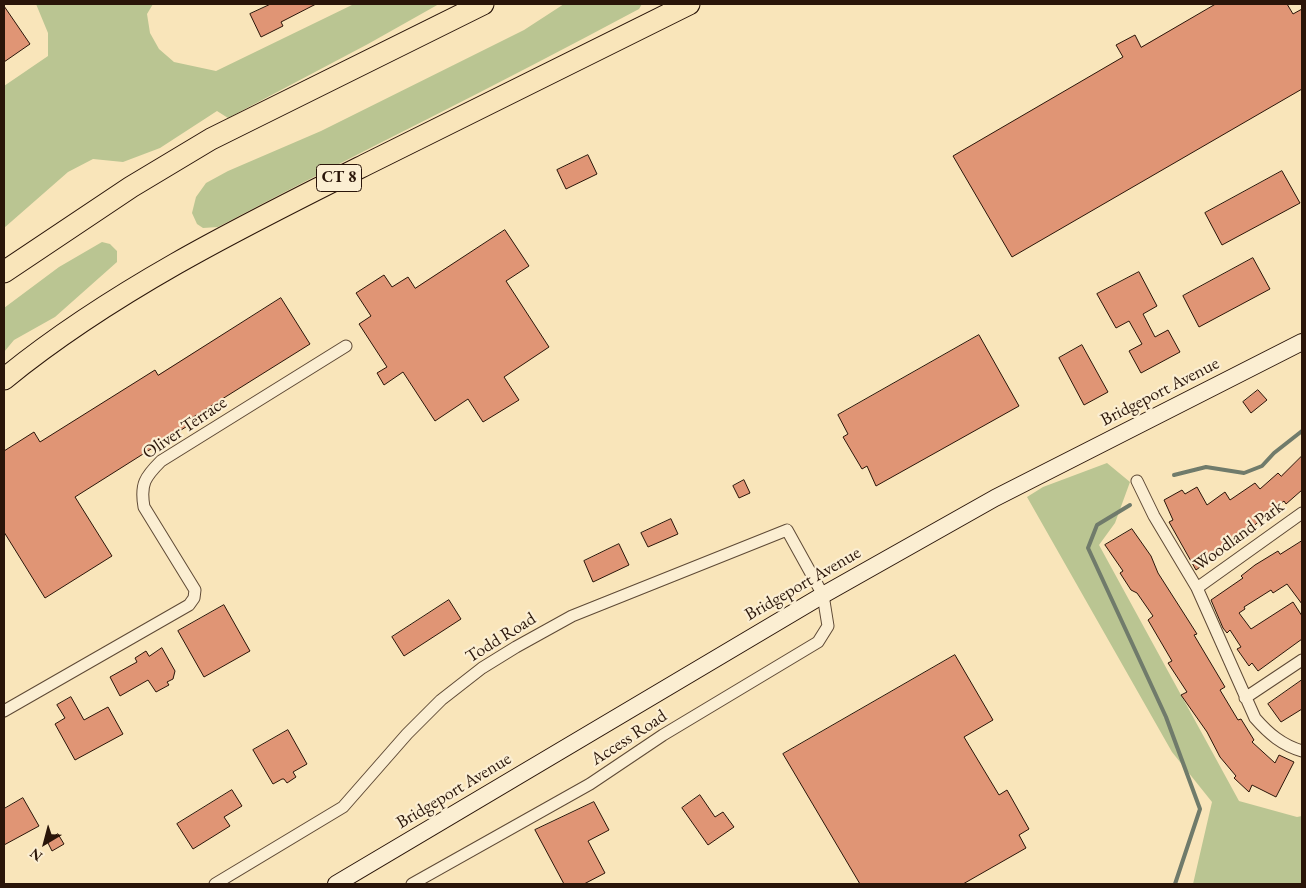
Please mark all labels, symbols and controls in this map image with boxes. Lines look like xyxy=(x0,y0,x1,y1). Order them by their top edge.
road number: CT 8 xyxy=(316,164,362,192)
street label: Bridgeport Avenue xyxy=(1097,353,1223,431)
street label: Oliver Terrace xyxy=(139,392,231,464)
street label: Woodland Park xyxy=(1190,496,1288,576)
street label: Bridgeport Avenue xyxy=(741,542,865,626)
street label: Todd Road xyxy=(462,608,540,668)
street label: Access Road xyxy=(587,705,671,771)
street label: Bridgeport Avenue xyxy=(393,748,515,834)
north arrow xyxy=(20,818,70,868)
text: N xyxy=(26,844,46,866)

